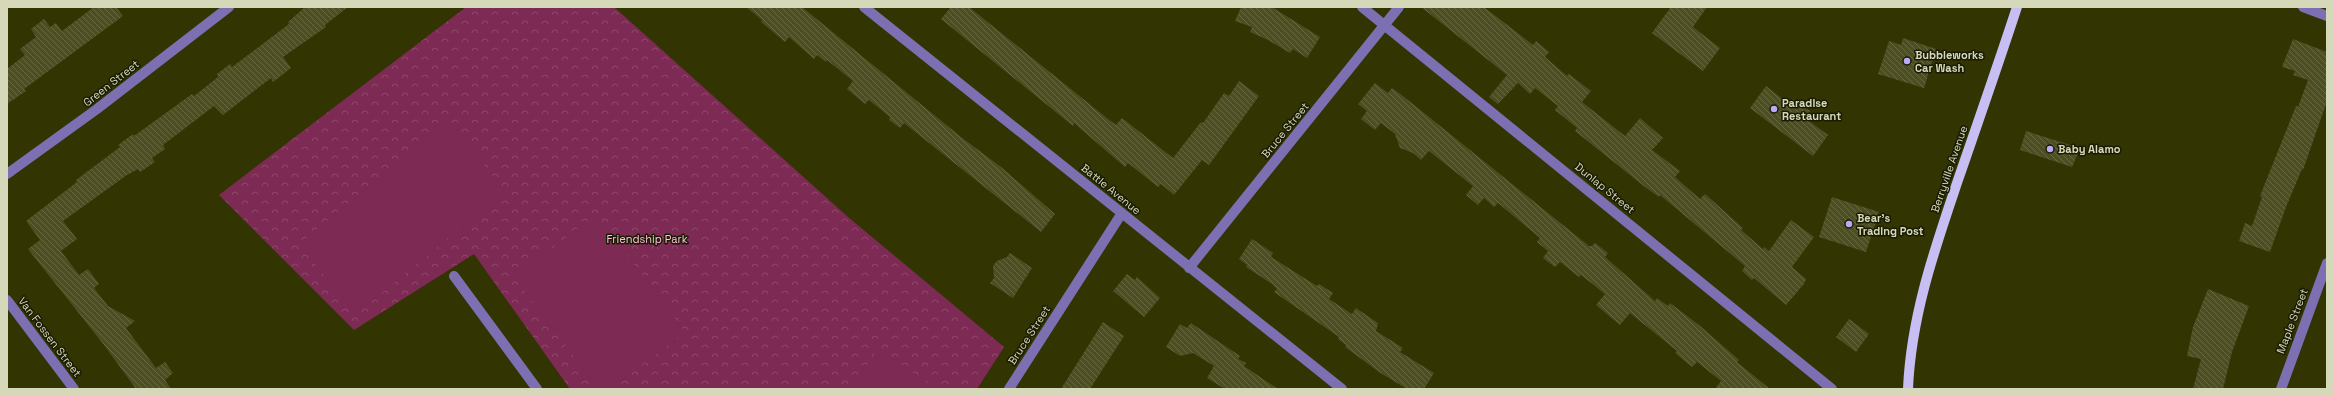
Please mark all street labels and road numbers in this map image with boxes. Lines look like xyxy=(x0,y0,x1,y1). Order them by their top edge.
street label: Green Street xyxy=(80,57,142,109)
street label: Bruce Street xyxy=(1258,99,1312,161)
street label: Berryville Avenue xyxy=(1928,124,1970,214)
street label: Dunlap Street xyxy=(1572,159,1638,217)
street label: Battle Avenue xyxy=(1078,161,1144,217)
street label: Maple Street xyxy=(2273,286,2311,356)
street label: Van Fossen Street xyxy=(15,294,85,380)
street label: Bruce Street xyxy=(1005,303,1053,367)

